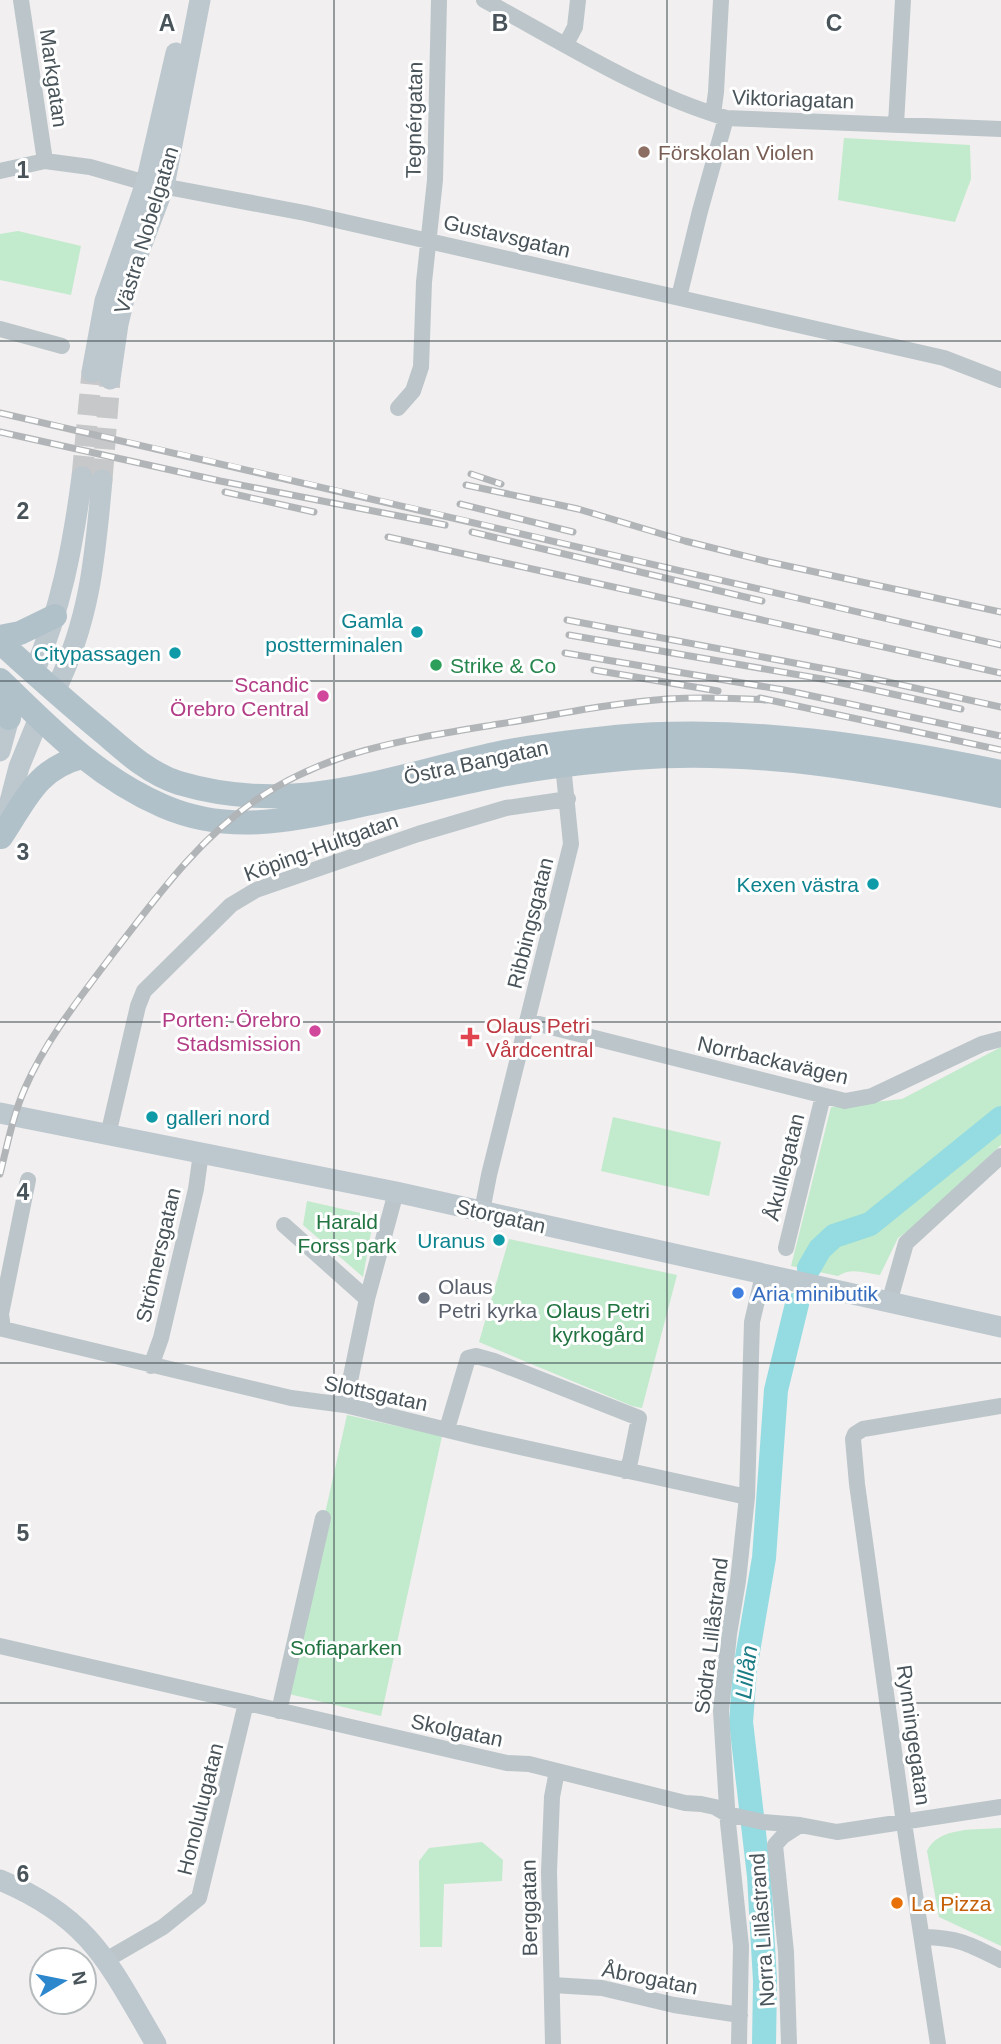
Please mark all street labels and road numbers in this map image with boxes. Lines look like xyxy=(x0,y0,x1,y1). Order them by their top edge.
street label: Markgatan xyxy=(36,27,72,129)
street label: Tegnérgatan xyxy=(401,61,427,179)
street label: Viktoriagatan xyxy=(732,85,854,113)
street label: Västra Nobelgatan xyxy=(110,143,182,317)
street label: Gustavsgatan xyxy=(441,210,573,262)
street label: Östra Bangatan xyxy=(402,735,550,789)
street label: Köping-Hultgatan xyxy=(241,808,401,886)
street label: Ribbingsgatan xyxy=(503,855,557,991)
street label: Norrbackavägen xyxy=(695,1031,851,1089)
street label: Åkullegatan xyxy=(760,1111,808,1223)
street label: Strömersgatan xyxy=(131,1185,185,1325)
street label: Storgatan xyxy=(454,1195,548,1237)
street label: Slottsgatan xyxy=(322,1371,430,1415)
street label: Södra Lillåstrand xyxy=(690,1556,732,1716)
street label: Rynningegatan xyxy=(893,1663,935,1807)
street label: Skolgatan xyxy=(409,1709,505,1751)
street label: Honolulugatan xyxy=(172,1741,228,1877)
street label: Norra Lillåstrand xyxy=(745,1852,779,2008)
street label: Berggatan xyxy=(517,1859,541,1957)
street label: Åbrogatan xyxy=(600,1957,700,1999)

